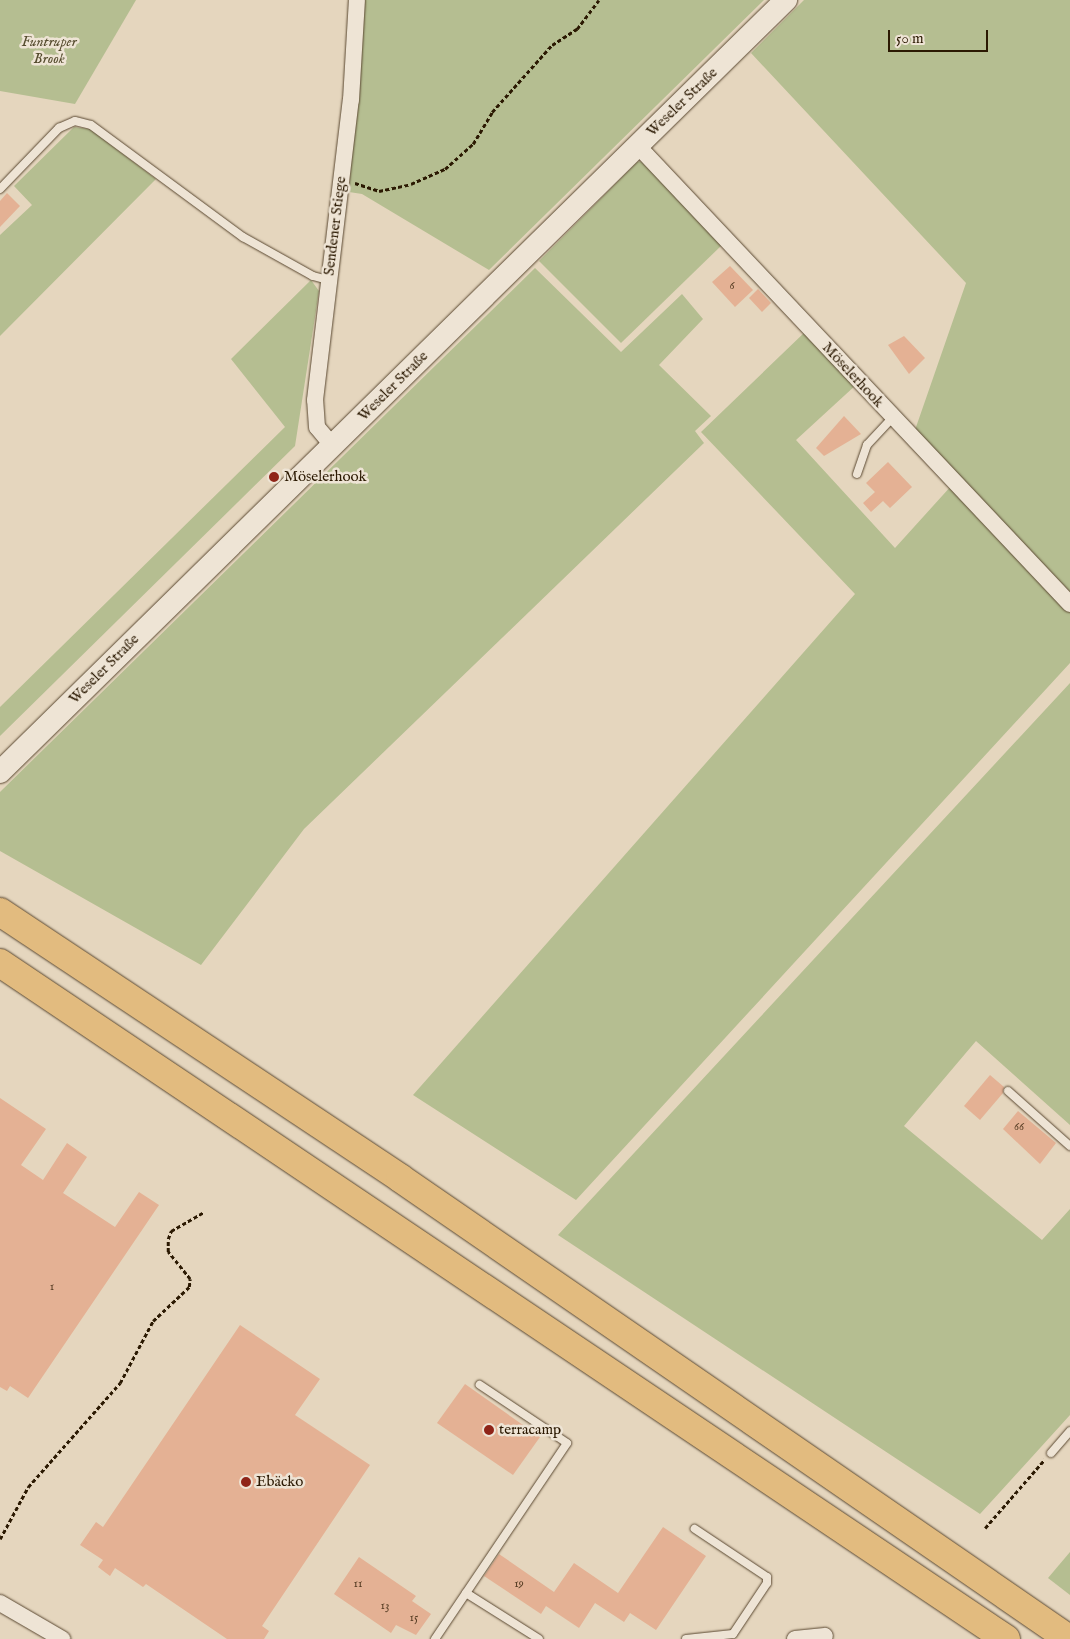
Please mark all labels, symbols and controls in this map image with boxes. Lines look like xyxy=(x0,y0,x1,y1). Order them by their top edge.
scale bar xyxy=(890,20,990,52)
text: 50 m xyxy=(896,29,924,48)
park label: Funtruper Brook xyxy=(22,32,76,67)
street label: Weseler Straße xyxy=(643,64,721,140)
street label: Sendener Stiege xyxy=(320,175,350,277)
house number: 6 xyxy=(729,279,735,293)
street label: Möselerhook xyxy=(818,339,888,411)
street label: Weseler Straße xyxy=(354,347,432,425)
place label: Möselerhook xyxy=(284,468,367,486)
marker: Möselerhook xyxy=(268,471,280,483)
street label: Weseler Straße xyxy=(65,630,143,708)
house number: 66 xyxy=(1014,1120,1024,1134)
house number: 1 xyxy=(50,1280,54,1294)
place label: terracamp xyxy=(499,1421,561,1439)
marker: terracamp xyxy=(483,1424,495,1436)
place label: Ebäcko xyxy=(256,1473,303,1491)
marker: Ebäcko xyxy=(240,1476,252,1488)
house number: 11 xyxy=(354,1577,362,1591)
house number: 19 xyxy=(514,1577,524,1591)
house number: 13 xyxy=(381,1599,389,1613)
house number: 15 xyxy=(410,1611,418,1625)

